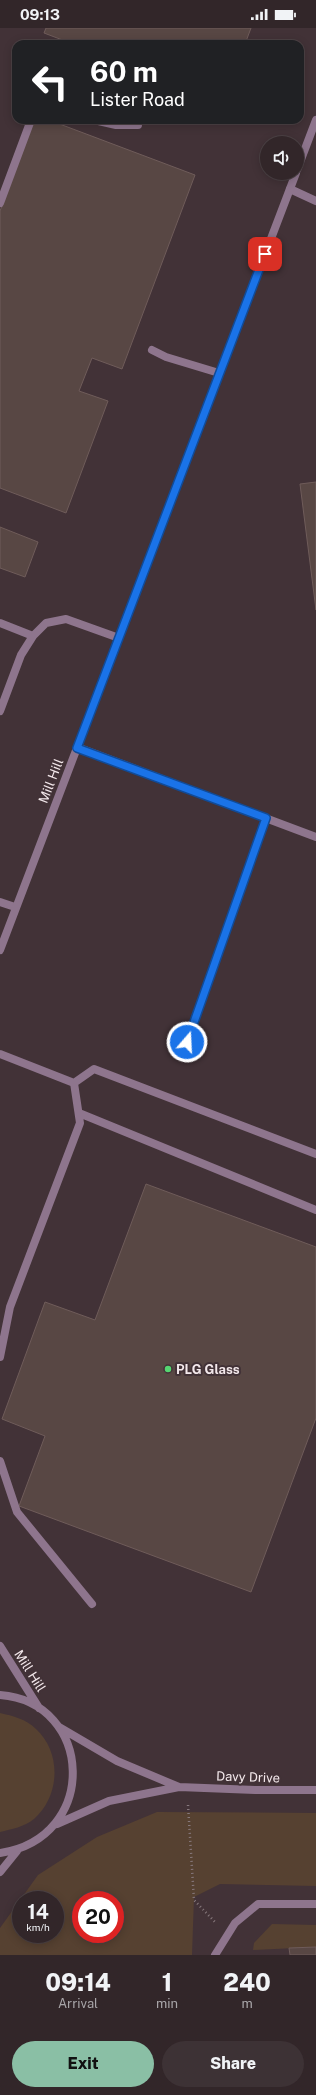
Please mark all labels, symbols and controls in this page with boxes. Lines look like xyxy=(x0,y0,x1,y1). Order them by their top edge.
text: 09:13 xyxy=(20,6,60,23)
text: 60 m xyxy=(90,55,158,88)
icon: left xyxy=(24,56,76,108)
text: Lister Road xyxy=(90,89,185,110)
map controls xyxy=(260,136,304,180)
button: sound xyxy=(260,136,304,180)
pin xyxy=(248,237,282,271)
icon: arrive xyxy=(254,243,276,265)
street label: Mill Hill xyxy=(36,757,66,805)
position arrow xyxy=(166,1021,208,1063)
place label: PLG Glass xyxy=(176,1362,240,1377)
marker: PLG Glass xyxy=(163,1364,173,1374)
street label: Mill Hill xyxy=(11,1647,49,1695)
street label: Davy Drive xyxy=(216,1768,280,1786)
speed limit sign: 20 xyxy=(72,1891,124,1943)
text: 14 xyxy=(27,1900,49,1924)
text: km/h xyxy=(26,1921,50,1933)
text: 09:14 xyxy=(45,1968,111,1996)
text: 1 xyxy=(162,1968,172,1996)
text: 240 xyxy=(223,1968,271,1996)
text: Arrival xyxy=(58,1996,98,2011)
text: min xyxy=(156,1996,178,2011)
text: m xyxy=(241,1996,253,2011)
button: Exit xyxy=(12,2041,154,2087)
button: Share xyxy=(162,2041,304,2087)

